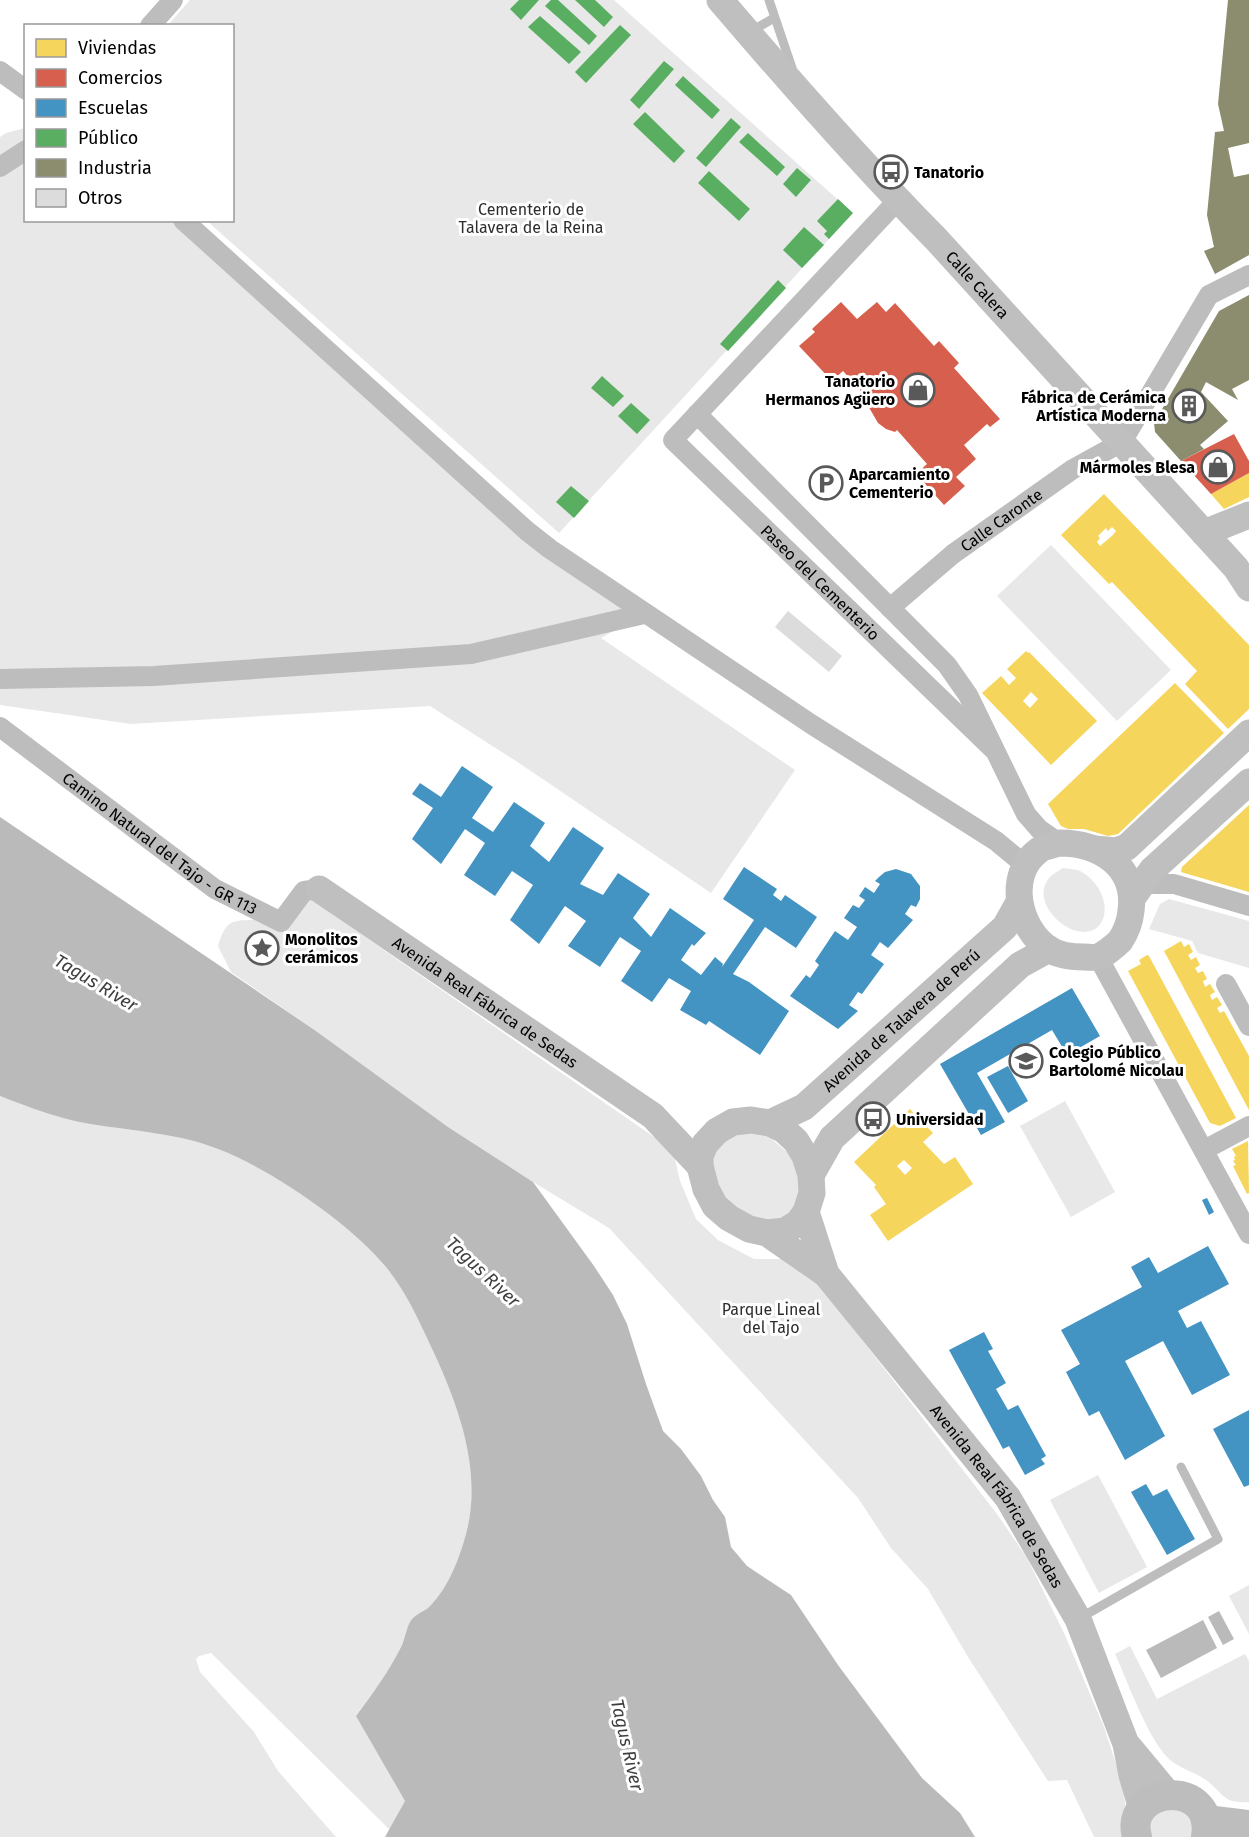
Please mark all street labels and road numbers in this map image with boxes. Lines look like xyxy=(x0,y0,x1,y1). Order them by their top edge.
street label: Calle Calera xyxy=(942,247,1013,323)
street label: Calle Caronte xyxy=(957,485,1046,556)
street label: Paseo del Cementerio xyxy=(757,521,883,644)
street label: Camino Natural del Tajo - GR 113 xyxy=(59,768,260,919)
street label: Avenida Real Fábrica de Sedas xyxy=(389,933,581,1072)
street label: Avenida de Talavera de Perú xyxy=(819,945,984,1096)
street label: Avenida Real Fábrica de Sedas xyxy=(926,1401,1067,1591)

